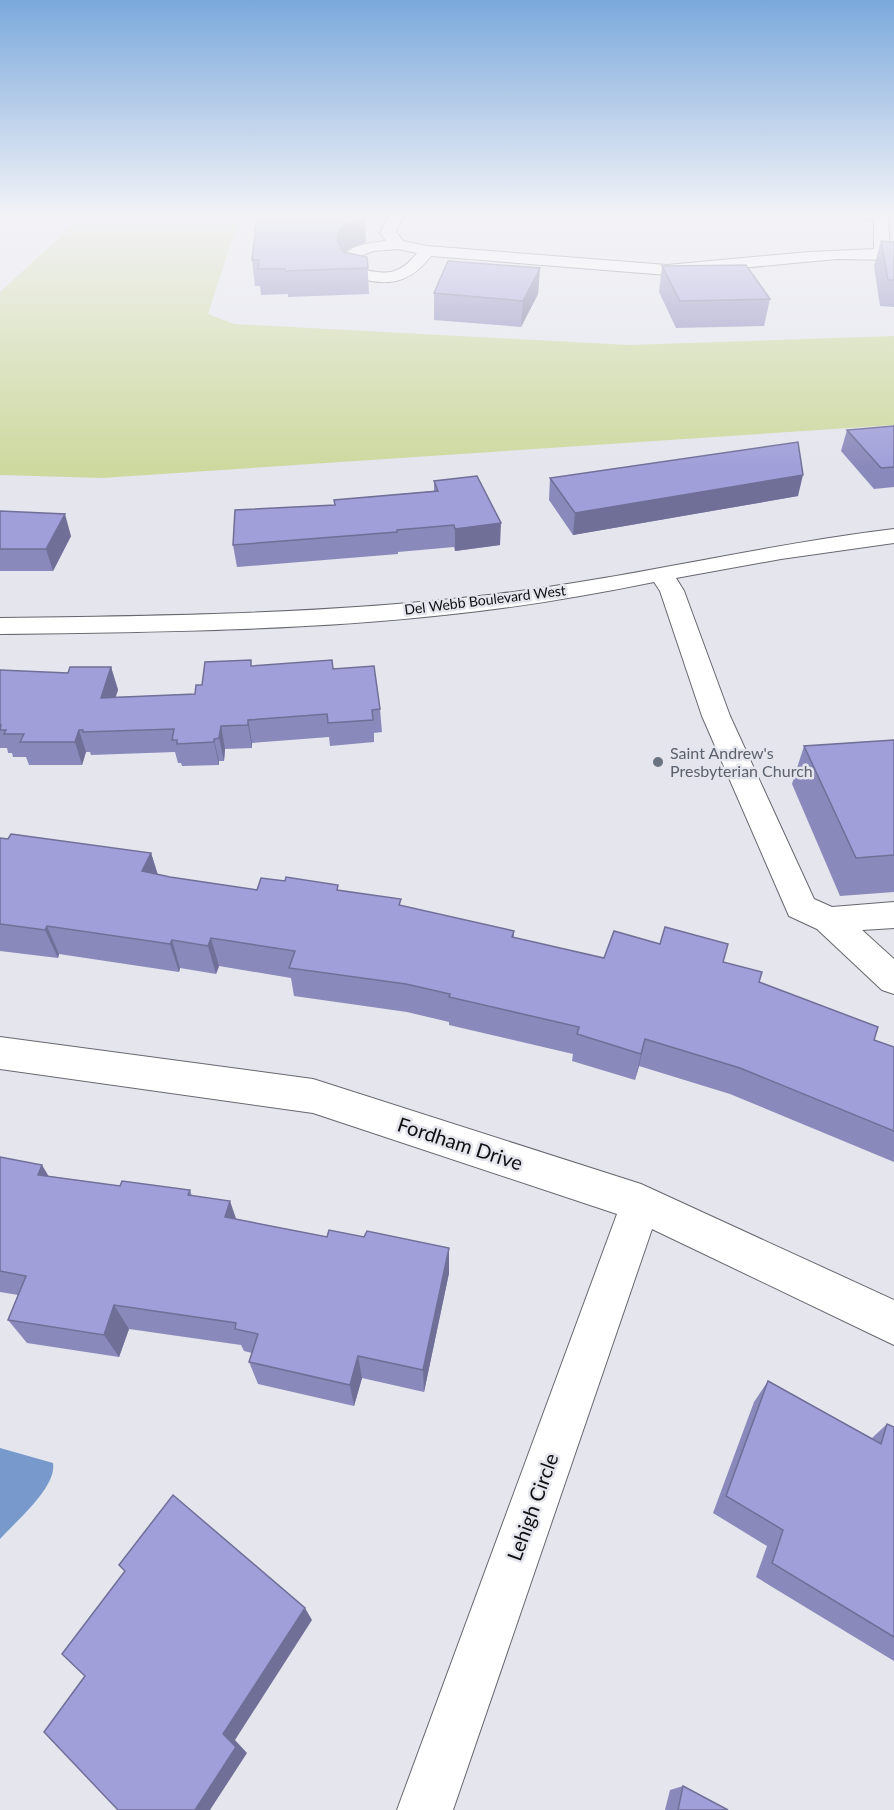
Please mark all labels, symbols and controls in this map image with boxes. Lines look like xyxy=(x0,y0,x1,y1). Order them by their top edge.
street label: Del Webb Boulevard West xyxy=(403,581,567,618)
place label: Saint Andrew's Presbyterian Church xyxy=(670,743,813,780)
marker: Saint Andrew's Presbyterian Church xyxy=(651,755,665,769)
street label: Fordham Drive xyxy=(395,1112,526,1175)
street label: Lehigh Circle xyxy=(502,1450,563,1564)

